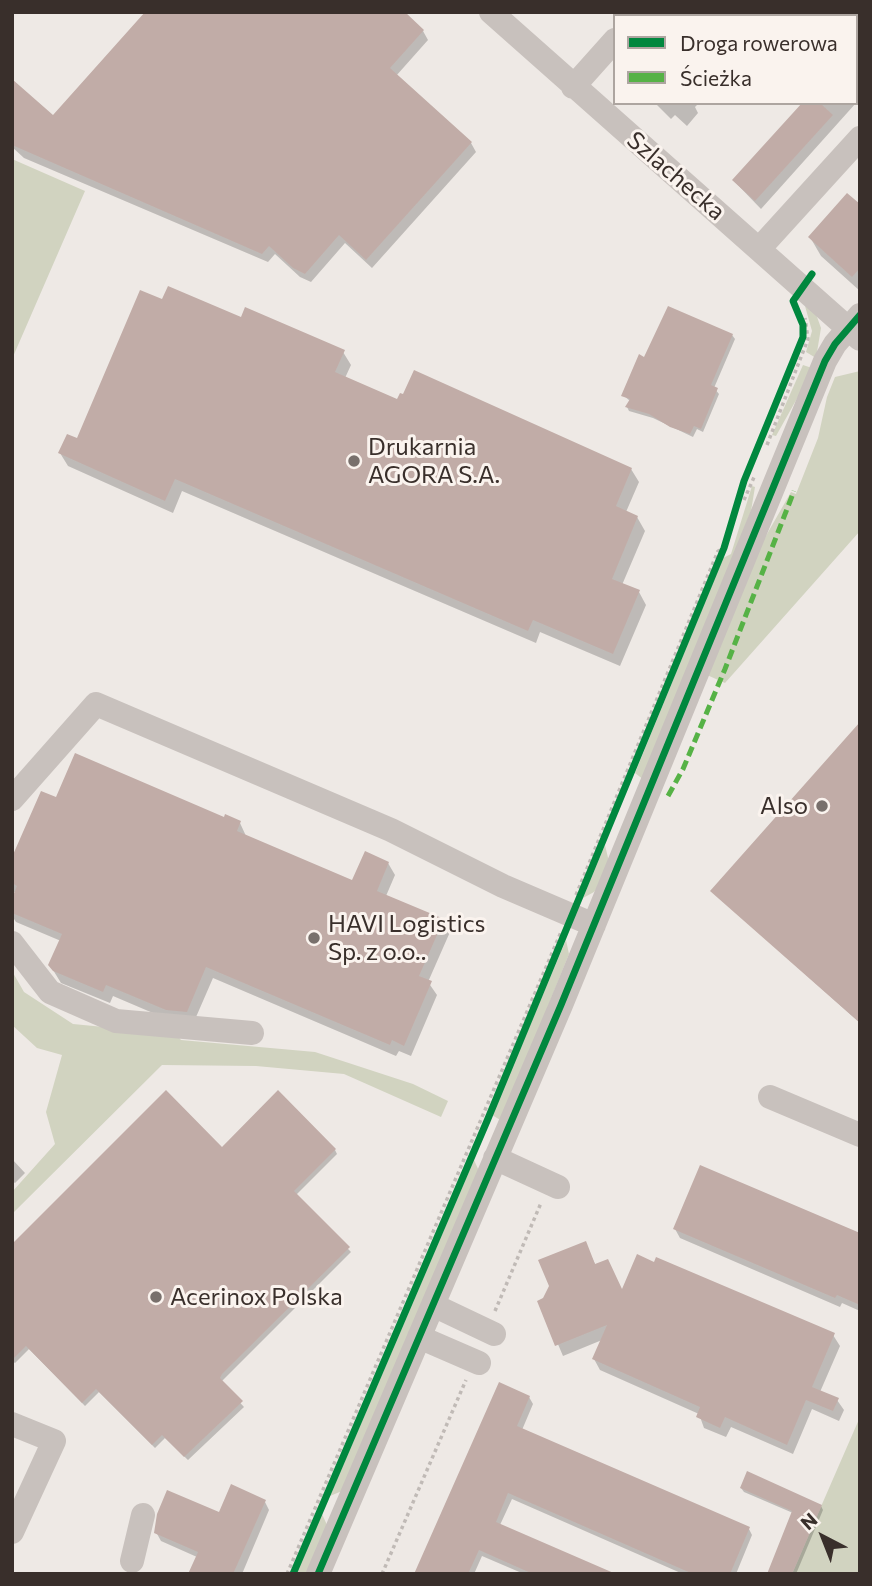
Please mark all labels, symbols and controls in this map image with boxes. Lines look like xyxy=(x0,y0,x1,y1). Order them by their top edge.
legend xyxy=(613,14,858,105)
text: Droga rowerowa xyxy=(680,30,838,55)
text: Ścieżka xyxy=(680,65,752,90)
street label: Szlachecka xyxy=(621,126,731,226)
place label: Drukarnia AGORA S.A. xyxy=(368,433,500,489)
marker: Drukarnia AGORA S.A. xyxy=(346,453,362,469)
place label: Also xyxy=(760,792,808,820)
marker: Also xyxy=(814,798,830,814)
place label: HAVI Logistics Sp. z o.o.. xyxy=(328,910,485,966)
marker: HAVI Logistics Sp. z o.o.. xyxy=(306,930,322,946)
place label: Acerinox Polska xyxy=(170,1283,343,1311)
marker: Acerinox Polska xyxy=(148,1289,164,1305)
north arrow xyxy=(788,1502,858,1572)
text: N xyxy=(796,1508,822,1534)

